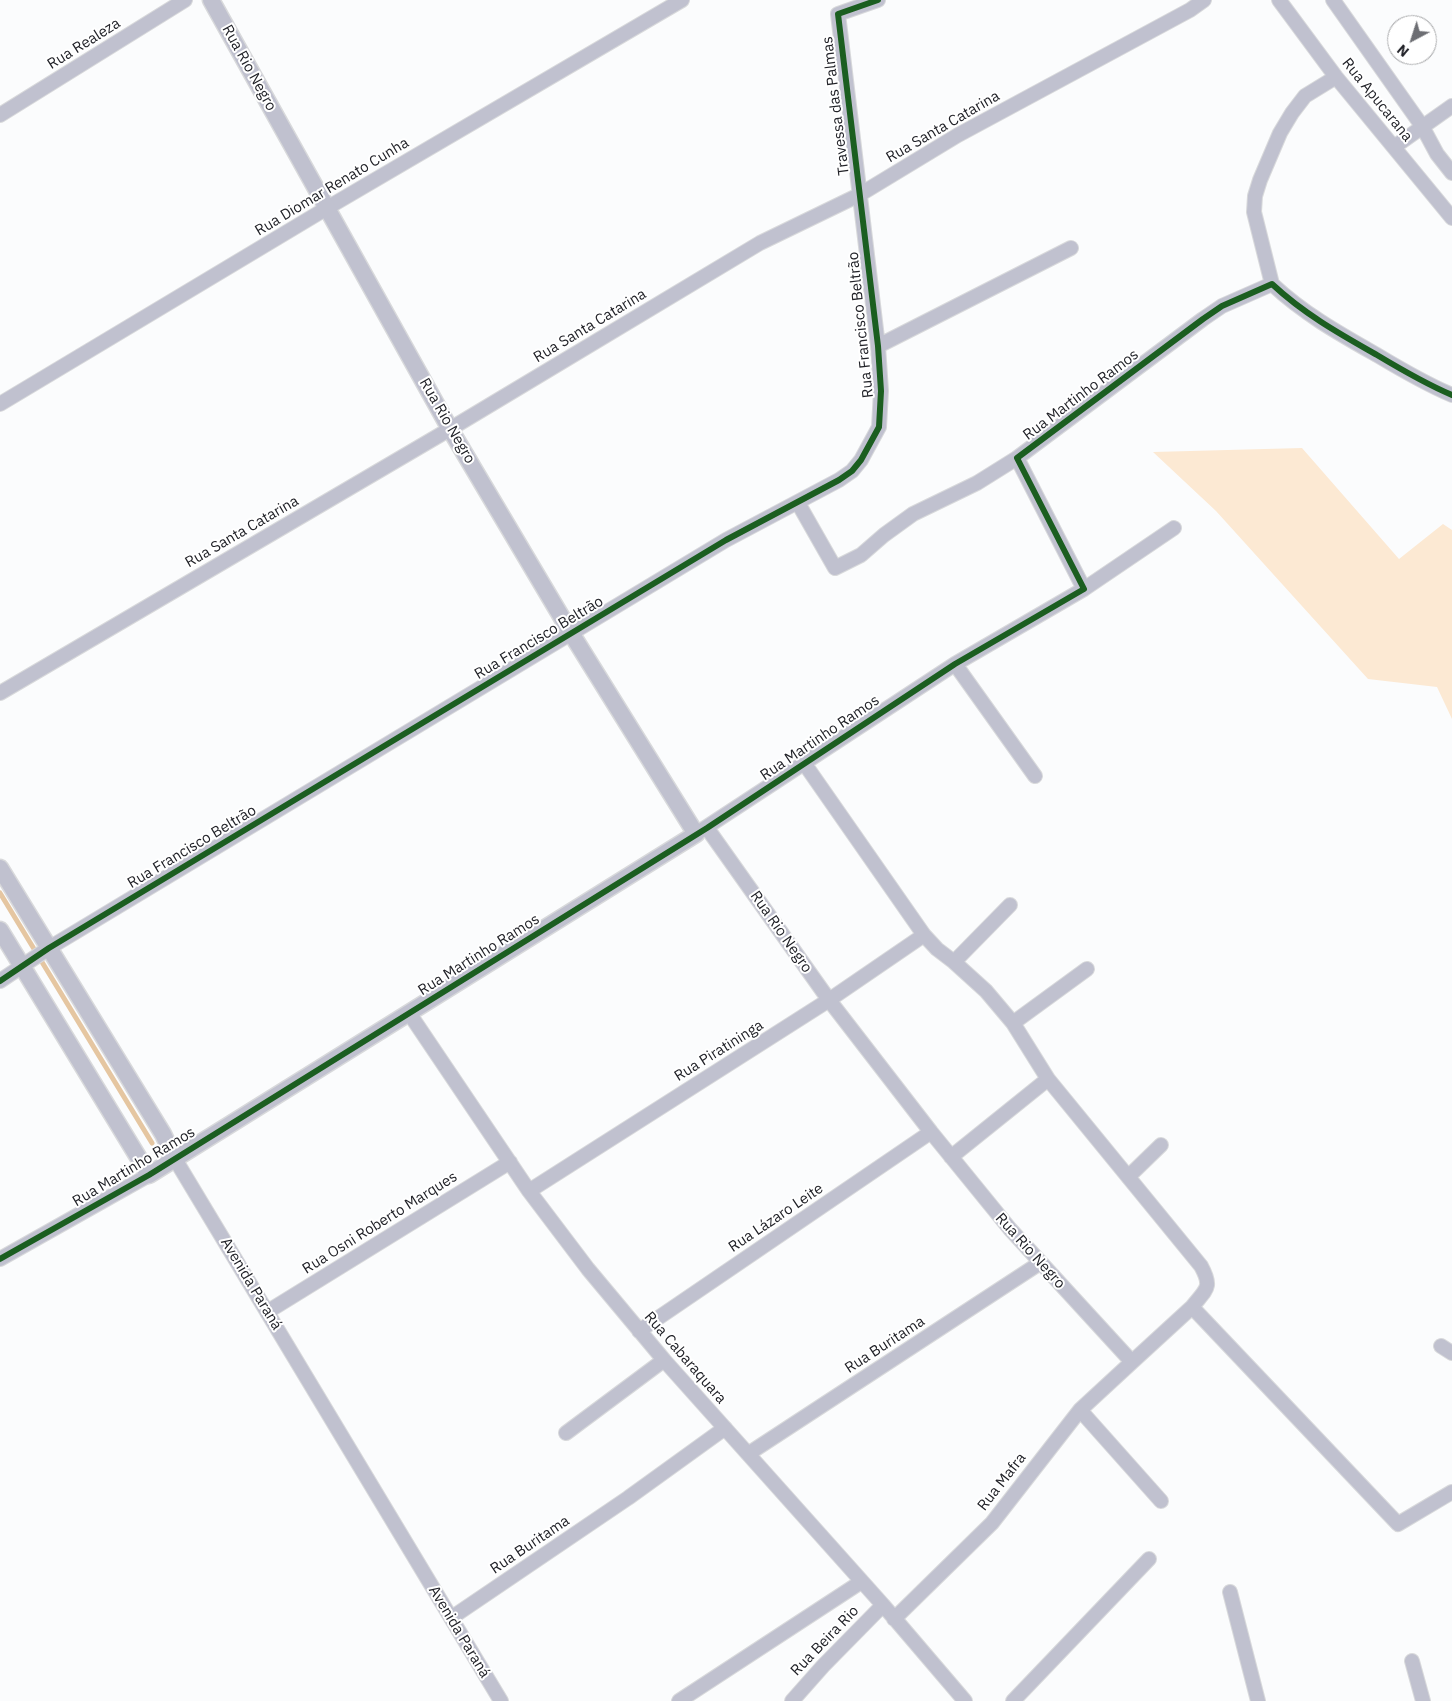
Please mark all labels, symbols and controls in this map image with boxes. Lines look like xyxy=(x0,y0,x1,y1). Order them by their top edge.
street label: Rua Realeza xyxy=(44,15,124,73)
north arrow xyxy=(1387,15,1437,65)
street label: Rua Rio Negro xyxy=(218,22,280,114)
street label: Travessa das Palmas xyxy=(819,36,853,176)
text: N xyxy=(1393,41,1413,61)
street label: Rua Apucarana xyxy=(1338,55,1416,145)
street label: Rua Santa Catarina xyxy=(883,87,1003,167)
street label: Rua Diomar Renato Cunha xyxy=(252,134,412,240)
street label: Rua Francisco Beltrão xyxy=(844,251,878,399)
street label: Rua Santa Catarina xyxy=(530,285,650,367)
street label: Rua Martinho Ramos xyxy=(1020,346,1142,444)
street label: Rua Rio Negro xyxy=(415,375,479,467)
street label: Rua Santa Catarina xyxy=(182,492,302,572)
street label: Rua Francisco Beltrão xyxy=(471,592,607,684)
street label: Rua Martinho Ramos xyxy=(757,691,883,785)
street label: Rua Francisco Beltrão xyxy=(124,801,260,893)
street label: Rua Rio Negro xyxy=(746,888,816,976)
street label: Rua Martinho Ramos xyxy=(415,910,543,1000)
street label: Rua Piratininga xyxy=(671,1016,767,1086)
street label: Rua Martinho Ramos xyxy=(70,1123,198,1211)
street label: Rua Osni Roberto Marques xyxy=(299,1168,461,1278)
street label: Rua Lázaro Leite xyxy=(725,1180,827,1256)
street label: Rua Rio Negro xyxy=(991,1209,1069,1293)
street label: Avenida Paraná xyxy=(216,1235,286,1333)
street label: Rua Cabaraquara xyxy=(640,1308,730,1408)
street label: Rua Buritama xyxy=(842,1313,928,1377)
street label: Rua Mafra xyxy=(974,1450,1030,1514)
street label: Rua Buritama xyxy=(487,1512,573,1578)
street label: Avenida Paraná xyxy=(424,1583,494,1681)
street label: Rua Beira Rio xyxy=(787,1602,863,1680)

